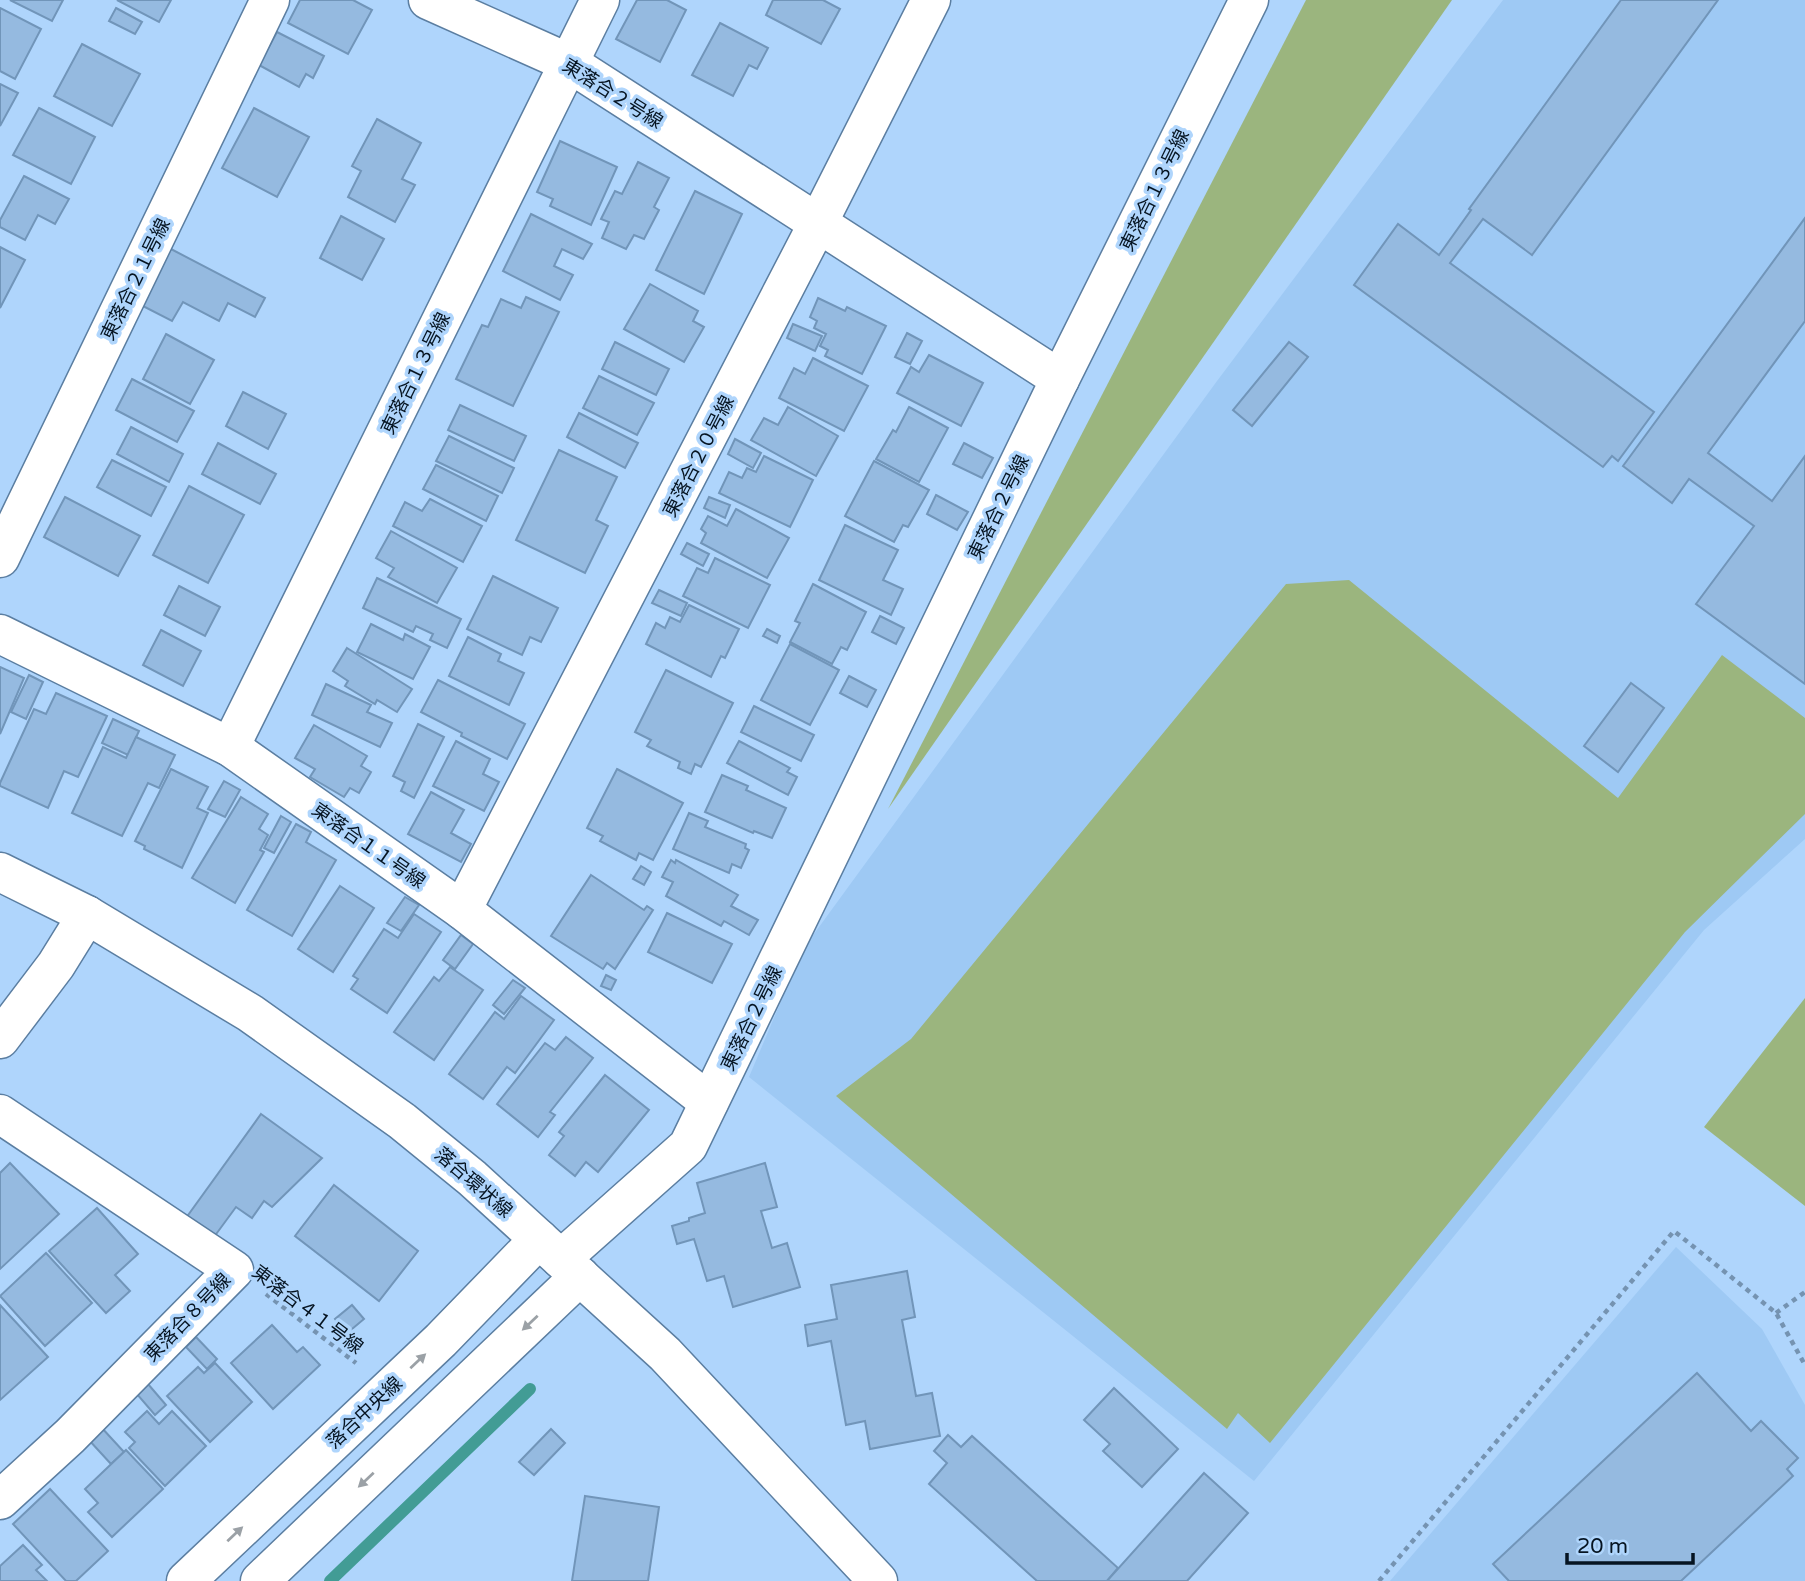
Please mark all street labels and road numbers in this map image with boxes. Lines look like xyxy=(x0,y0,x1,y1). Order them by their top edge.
street label: 東落合２号線 xyxy=(558,54,667,133)
street label: 東落合１３号線 xyxy=(1116,126,1194,255)
street label: 東落合２１号線 xyxy=(97,215,175,344)
street label: 東落合１３号線 xyxy=(377,309,455,438)
street label: 東落合２０号線 xyxy=(659,392,739,521)
street label: 東落合２号線 xyxy=(964,451,1034,563)
street label: 東落合１１号線 xyxy=(308,799,429,893)
street label: 東落合２号線 xyxy=(717,962,787,1074)
street label: 落合環状線 xyxy=(430,1143,516,1222)
street label: 東落合４１号線 xyxy=(248,1261,367,1359)
street label: 東落合８号線 xyxy=(140,1269,235,1366)
street label: 落合中央線 xyxy=(322,1372,407,1453)

